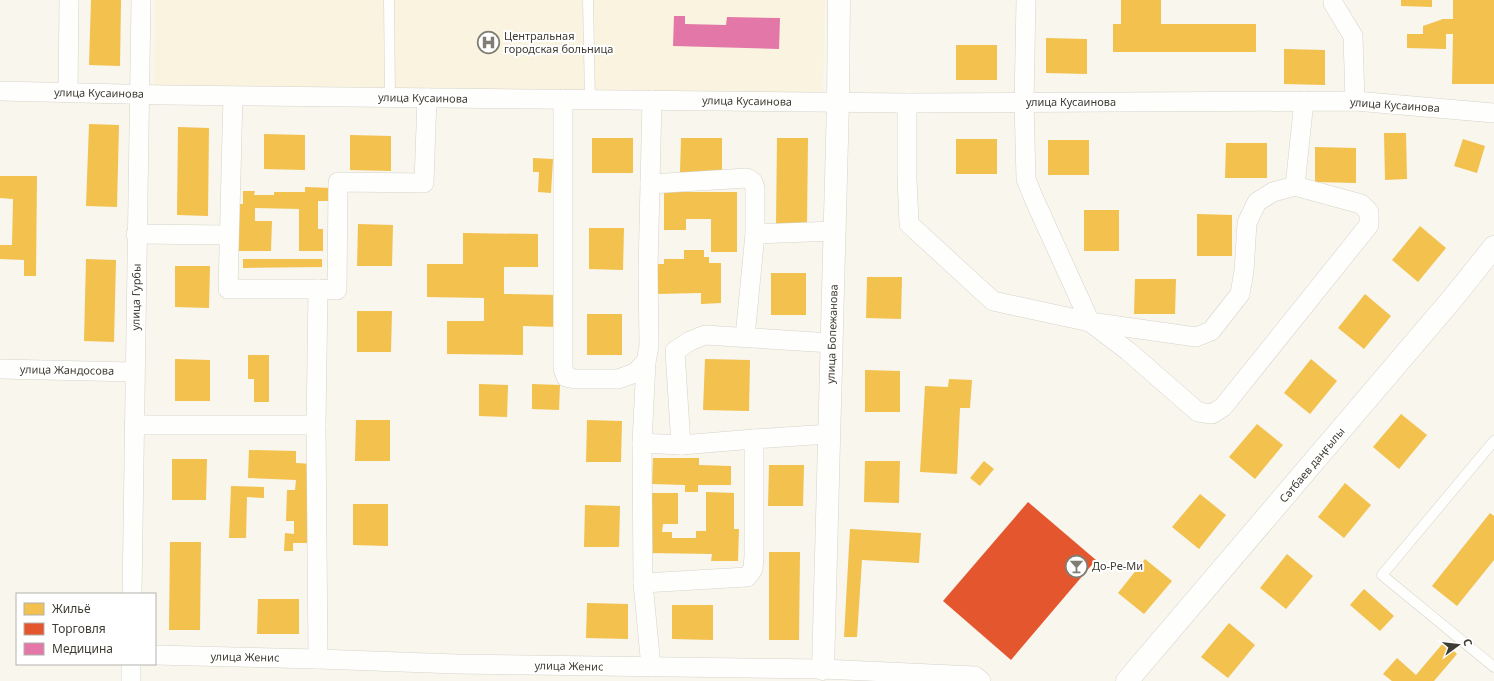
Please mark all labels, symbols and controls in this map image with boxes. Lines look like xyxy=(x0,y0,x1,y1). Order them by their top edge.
place label: Центральная городская больница xyxy=(504,28,613,56)
hospital icon: Центральная городская больница xyxy=(476,29,502,55)
street label: улица Кусаинова xyxy=(54,84,144,101)
street label: улица Кусаинова xyxy=(378,89,468,106)
street label: улица Кусаинова xyxy=(702,92,792,109)
street label: улица Кусаинова xyxy=(1026,94,1116,109)
street label: улица Кусаинова xyxy=(1350,94,1440,115)
street label: улица Гурбы xyxy=(127,264,144,330)
street label: улица Бопежанова xyxy=(822,284,841,384)
street label: улица Жандосова xyxy=(20,361,114,378)
street label: Сәтбаев даңғылы xyxy=(1276,424,1348,506)
bar icon: До-Ре-Ми xyxy=(1064,553,1090,579)
place label: До-Ре-Ми xyxy=(1092,558,1143,573)
legend xyxy=(16,593,156,665)
text: Жильё xyxy=(52,600,91,617)
text: Торговля xyxy=(52,620,106,637)
north arrow xyxy=(1438,625,1478,665)
text: С xyxy=(1460,637,1476,648)
text: Медицина xyxy=(52,640,113,657)
street label: улица Женис xyxy=(210,648,280,665)
street label: улица Женис xyxy=(534,657,604,674)

